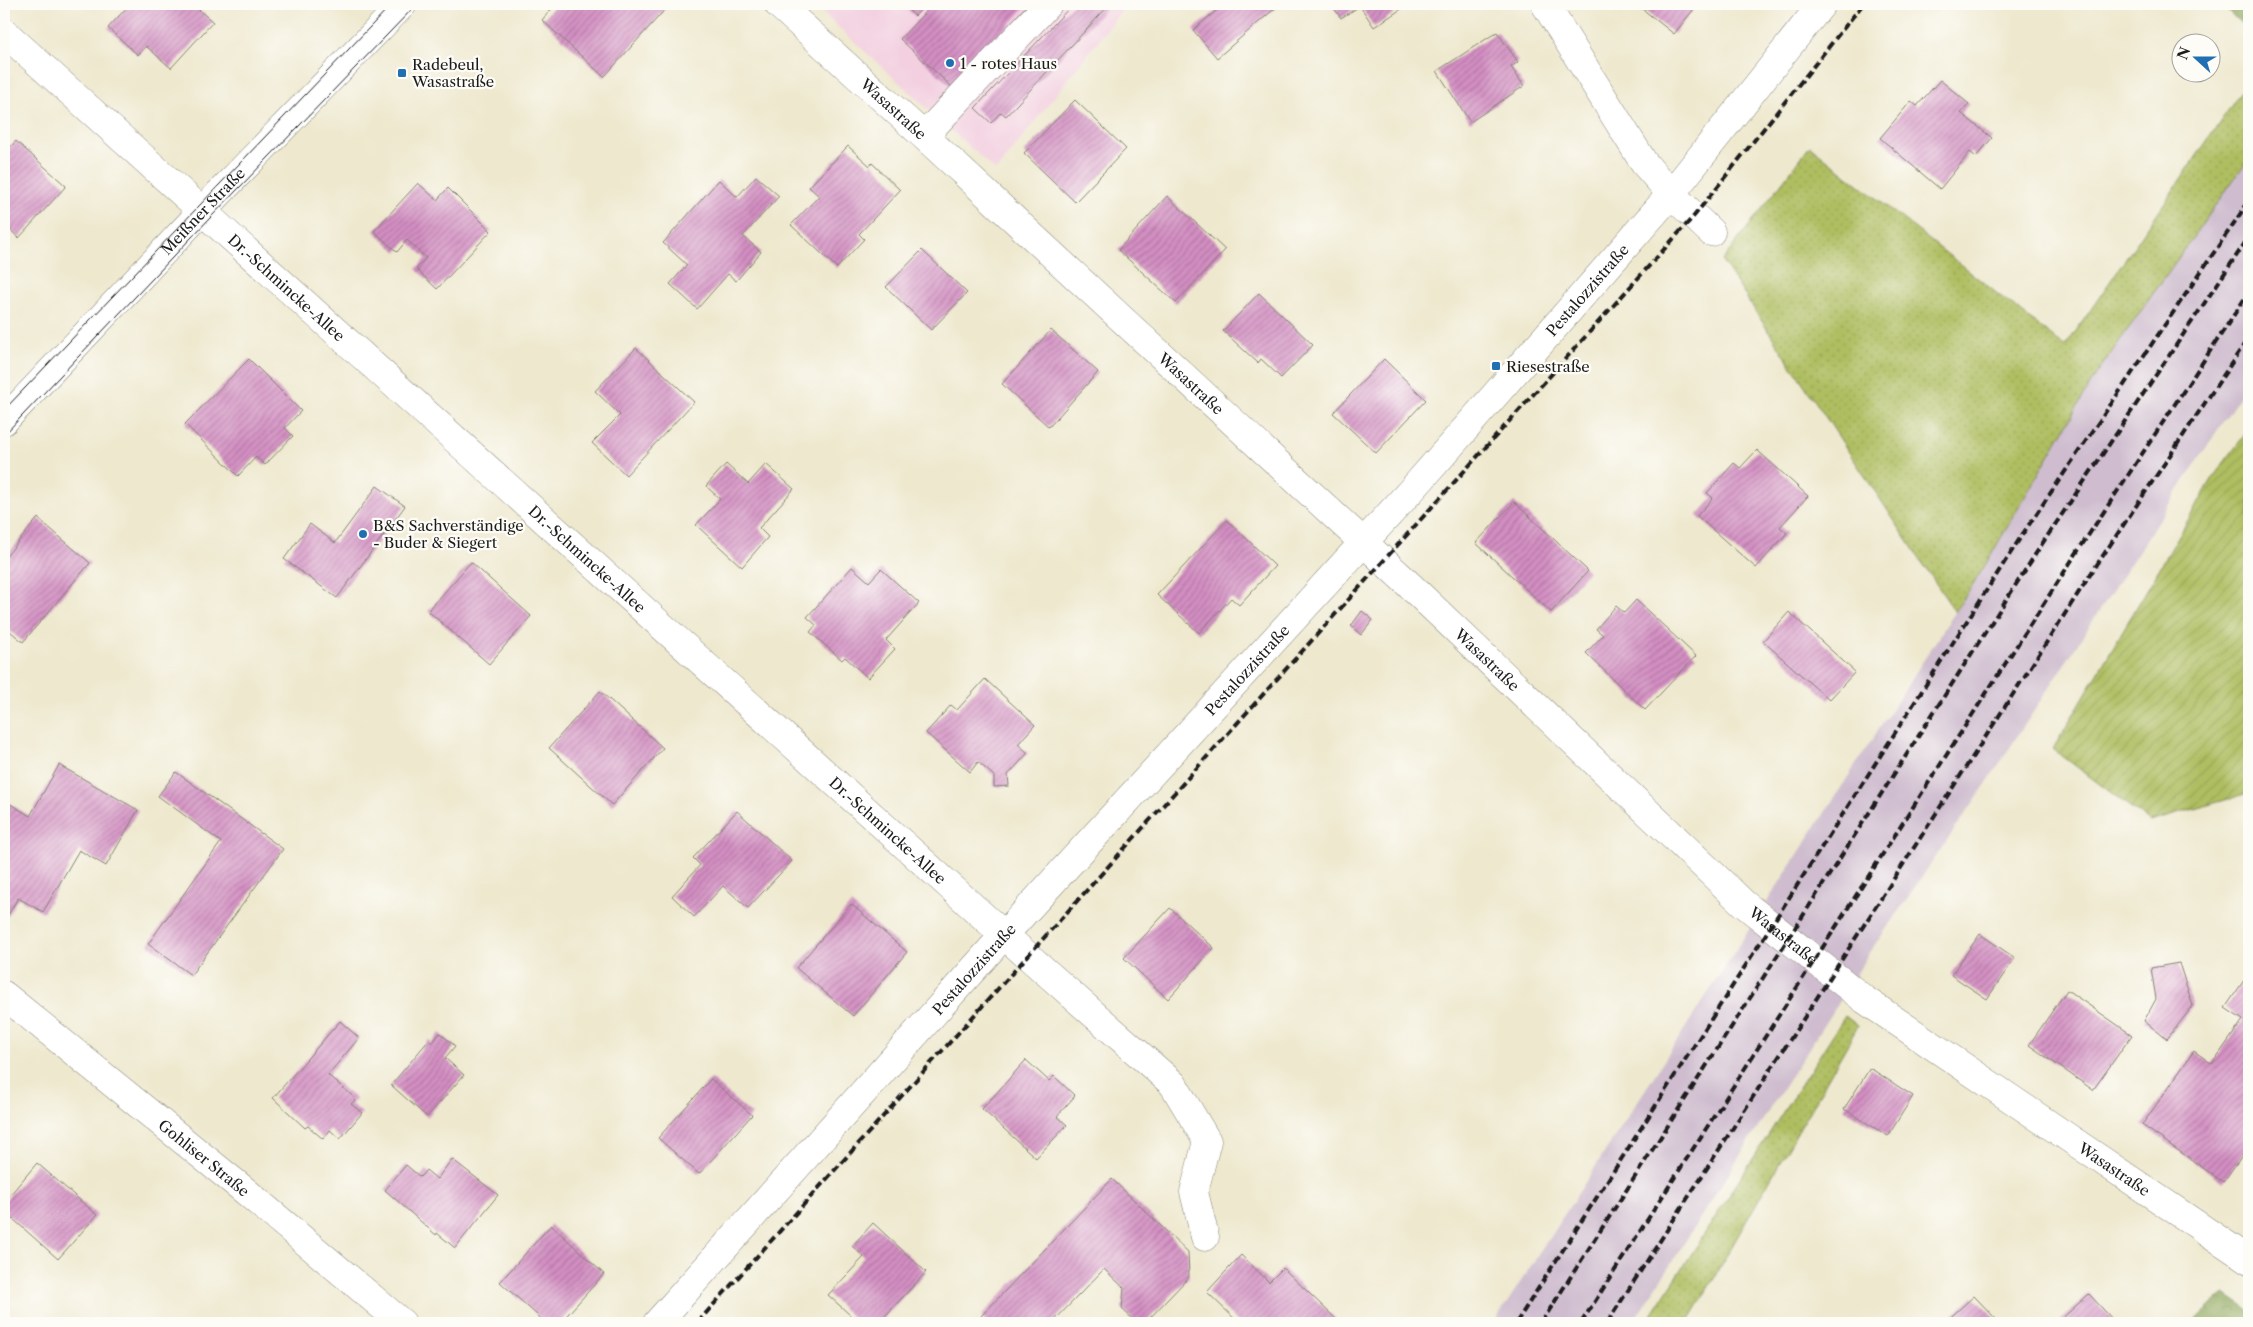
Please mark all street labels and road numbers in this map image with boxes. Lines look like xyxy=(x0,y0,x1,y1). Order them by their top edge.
street label: Wasastraße xyxy=(856,73,931,143)
street label: Meißner Straße xyxy=(156,163,249,258)
street label: Dr.-Schmincke-Allee xyxy=(224,230,349,345)
street label: Pestalozzistraße xyxy=(1542,240,1632,340)
street label: Wasastraße xyxy=(1154,348,1228,418)
street label: Dr.-Schmincke-Allee xyxy=(525,501,650,616)
street label: Pestalozzistraße xyxy=(1201,621,1293,719)
street label: Wasastraße xyxy=(1450,624,1524,695)
street label: Dr.-Schmincke-Allee xyxy=(826,773,950,888)
street label: Wasastraße xyxy=(1745,902,1822,968)
street label: Pestalozzistraße xyxy=(928,919,1019,1019)
street label: Gohliser Straße xyxy=(155,1115,254,1200)
street label: Wasastraße xyxy=(2074,1137,2154,1200)

